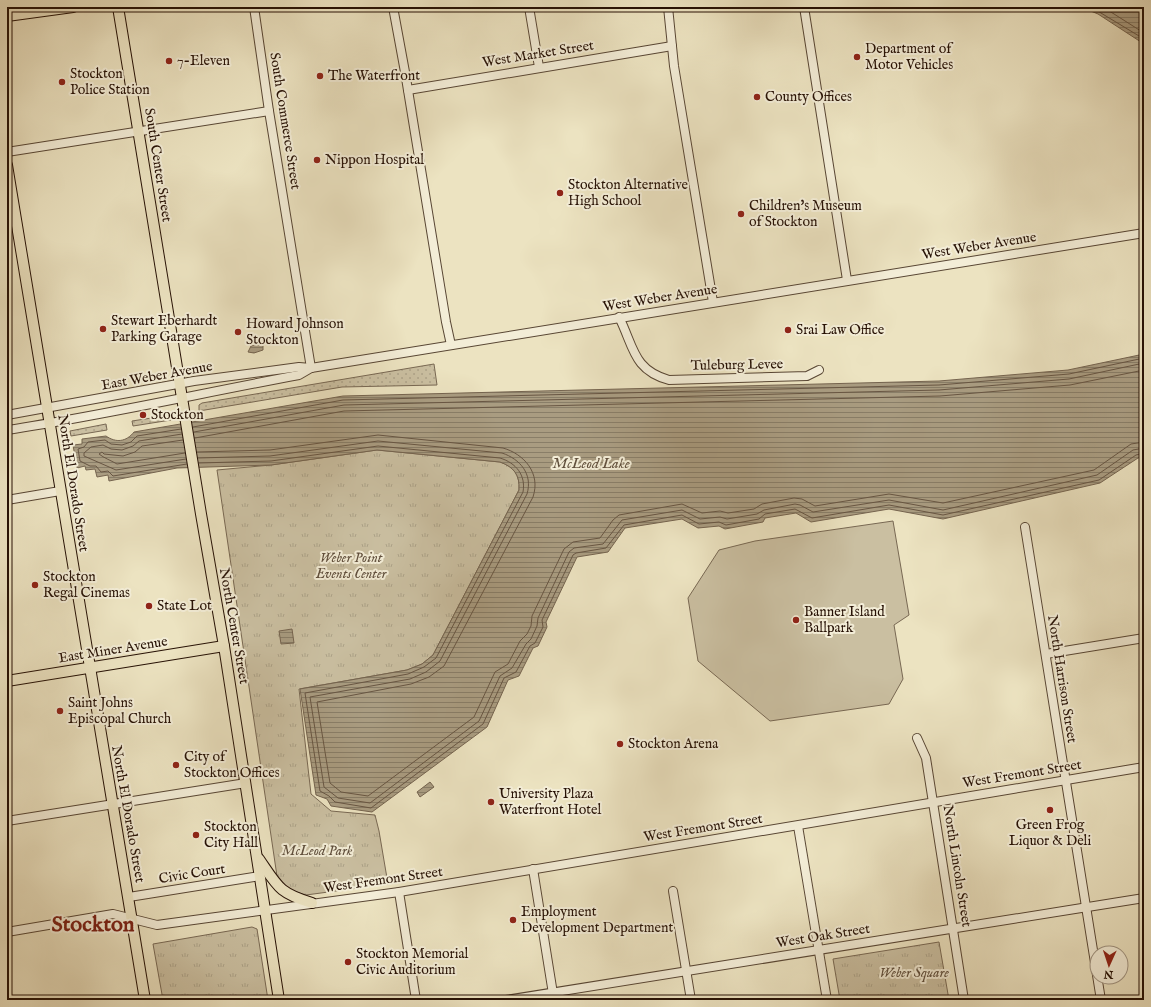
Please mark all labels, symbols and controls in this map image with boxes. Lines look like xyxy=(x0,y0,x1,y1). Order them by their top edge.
street label: West Market Street xyxy=(481,36,595,72)
place label: Department of Motor Vehicles xyxy=(865,40,954,74)
street label: South Commerce Street xyxy=(265,51,305,191)
place label: 7-Eleven xyxy=(177,52,231,70)
marker: Department of Motor Vehicles xyxy=(852,52,862,62)
marker: 7-Eleven xyxy=(164,56,174,66)
place label: Stockton Police Station xyxy=(70,65,150,99)
place label: The Waterfront xyxy=(328,67,420,85)
marker: The Waterfront xyxy=(315,71,325,81)
marker: Stockton Police Station xyxy=(57,77,67,87)
place label: County Offices xyxy=(765,88,852,106)
marker: County Offices xyxy=(752,92,762,102)
street label: South Center Street xyxy=(140,107,176,224)
place label: Nippon Hospital xyxy=(325,151,424,169)
marker: Nippon Hospital xyxy=(312,155,322,165)
place label: Stockton Alternative High School xyxy=(568,176,689,210)
marker: Stockton Alternative High School xyxy=(555,188,565,198)
place label: Children's Museum of Stockton xyxy=(749,197,862,231)
marker: Children's Museum of Stockton xyxy=(736,209,746,219)
street label: West Weber Avenue xyxy=(920,228,1038,264)
street label: West Weber Avenue xyxy=(601,280,719,316)
place label: Stewart Eberhardt Parking Garage xyxy=(111,312,217,346)
place label: Howard Johnson Stockton xyxy=(246,315,344,349)
place label: Srai Law Office xyxy=(796,321,885,339)
marker: Stewart Eberhardt Parking Garage xyxy=(98,324,108,334)
marker: Srai Law Office xyxy=(783,325,793,335)
marker: Howard Johnson Stockton xyxy=(233,327,243,337)
street label: Tuleburg Levee xyxy=(691,355,784,375)
street label: East Weber Avenue xyxy=(100,357,215,395)
place label: Stockton xyxy=(151,406,204,424)
marker: Stockton xyxy=(138,410,148,420)
street label: North El Dorado Street xyxy=(53,413,93,553)
water label: McLeod Lake xyxy=(552,454,630,473)
park label: Weber Point Events Center xyxy=(315,549,388,583)
street label: North Center Street xyxy=(215,566,253,686)
place label: Stockton Regal Cinemas xyxy=(43,568,130,602)
marker: Stockton Regal Cinemas xyxy=(30,580,40,590)
place label: State Lot xyxy=(157,597,212,615)
marker: State Lot xyxy=(144,601,154,611)
place label: Banner Island Ballpark xyxy=(804,603,885,637)
street label: North Harrison Street xyxy=(1043,614,1081,745)
marker: Banner Island Ballpark xyxy=(791,615,801,625)
street label: East Miner Avenue xyxy=(57,632,169,668)
place label: Saint Johns Episcopal Church xyxy=(68,694,172,728)
marker: Saint Johns Episcopal Church xyxy=(55,706,65,716)
place label: Stockton Arena xyxy=(628,735,719,753)
marker: Stockton Arena xyxy=(615,739,625,749)
street label: North El Dorado Street xyxy=(107,744,149,884)
place label: City of Stockton Offices xyxy=(184,748,280,782)
street label: West Fremont Street xyxy=(961,756,1083,792)
marker: City of Stockton Offices xyxy=(171,760,181,770)
place label: University Plaza Waterfront Hotel xyxy=(499,785,601,819)
marker: University Plaza Waterfront Hotel xyxy=(486,797,496,807)
street label: North Lincoln Street xyxy=(938,804,976,929)
marker: Green Frog Liquor & Deli xyxy=(1045,805,1055,815)
street label: West Fremont Street xyxy=(642,810,764,846)
place label: Green Frog Liquor & Deli xyxy=(1009,816,1091,850)
place label: Stockton City Hall xyxy=(204,818,258,852)
marker: Stockton City Hall xyxy=(191,830,201,840)
park label: McLeod Park xyxy=(282,842,353,860)
street label: Civic Court xyxy=(157,860,227,888)
street label: West Fremont Street xyxy=(322,863,444,897)
place label: Employment Development Department xyxy=(521,903,673,937)
district label: Stockton xyxy=(52,911,135,939)
marker: Employment Development Department xyxy=(508,915,518,925)
street label: West Oak Street xyxy=(775,920,871,952)
place label: Stockton Memorial Civic Auditorium xyxy=(356,945,468,979)
north arrow xyxy=(1089,945,1129,985)
marker: Stockton Memorial Civic Auditorium xyxy=(343,957,353,967)
park label: Weber Square xyxy=(879,964,949,982)
text: N xyxy=(1103,967,1115,981)

